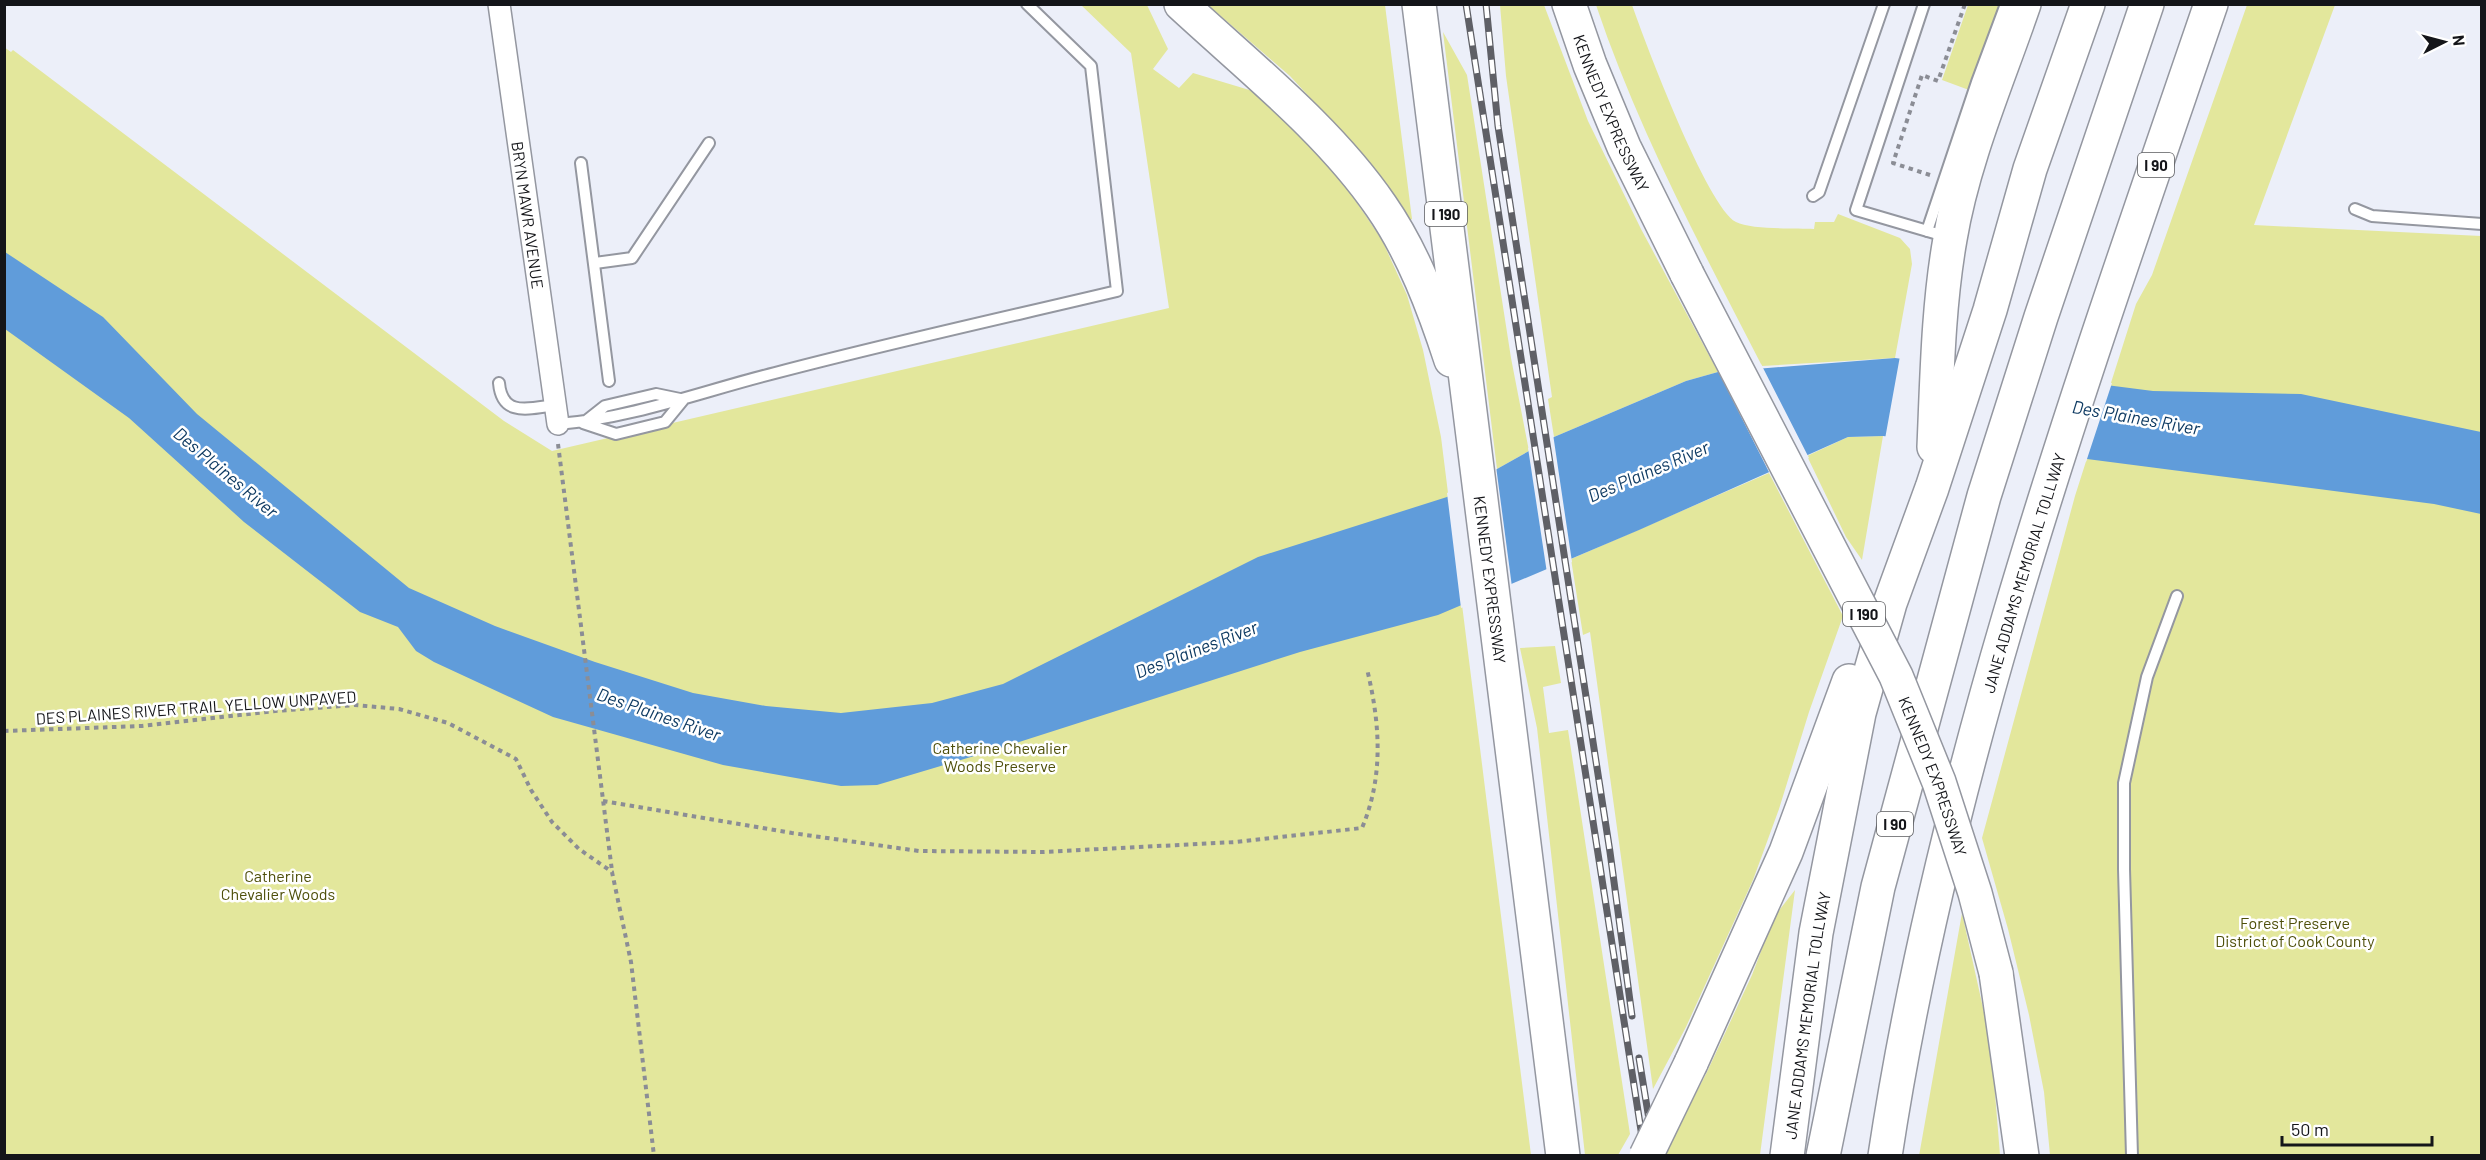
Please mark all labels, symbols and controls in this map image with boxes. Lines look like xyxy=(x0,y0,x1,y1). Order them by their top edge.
north arrow xyxy=(2414,12,2474,72)
street label: KENNEDY EXPRESSWAY xyxy=(1571,32,1654,194)
text: N xyxy=(2449,34,2469,47)
street label: BRYN MAWR AVENUE xyxy=(509,140,548,290)
road number: I 90 xyxy=(2138,153,2174,177)
road number: I 190 xyxy=(1425,202,1467,226)
water label: Des Plaines River xyxy=(2070,395,2202,439)
water label: Des Plaines River xyxy=(169,422,283,522)
water label: Des Plaines River xyxy=(1584,435,1712,506)
street label: JANE ADDAMS MEMORIAL TOLLWAY xyxy=(1978,450,2069,695)
street label: KENNEDY EXPRESSWAY xyxy=(1471,495,1511,665)
road number: I 190 xyxy=(1843,602,1885,626)
water label: Des Plaines River xyxy=(1132,615,1261,682)
water label: Des Plaines River xyxy=(594,683,724,746)
street label: DES PLAINES RIVER TRAIL YELLOW UNPAVED xyxy=(35,686,357,728)
street label: KENNEDY EXPRESSWAY xyxy=(1896,693,1972,858)
park label: Catherine Chevalier Woods Preserve xyxy=(933,738,1068,775)
road number: I 90 xyxy=(1877,812,1913,836)
park label: Catherine Chevalier Woods xyxy=(221,866,335,903)
street label: JANE ADDAMS MEMORIAL TOLLWAY xyxy=(1780,890,1833,1140)
park label: Forest Preserve District of Cook County xyxy=(2215,913,2375,950)
scale bar xyxy=(2282,1109,2432,1147)
text: 50 m xyxy=(2291,1118,2329,1140)

